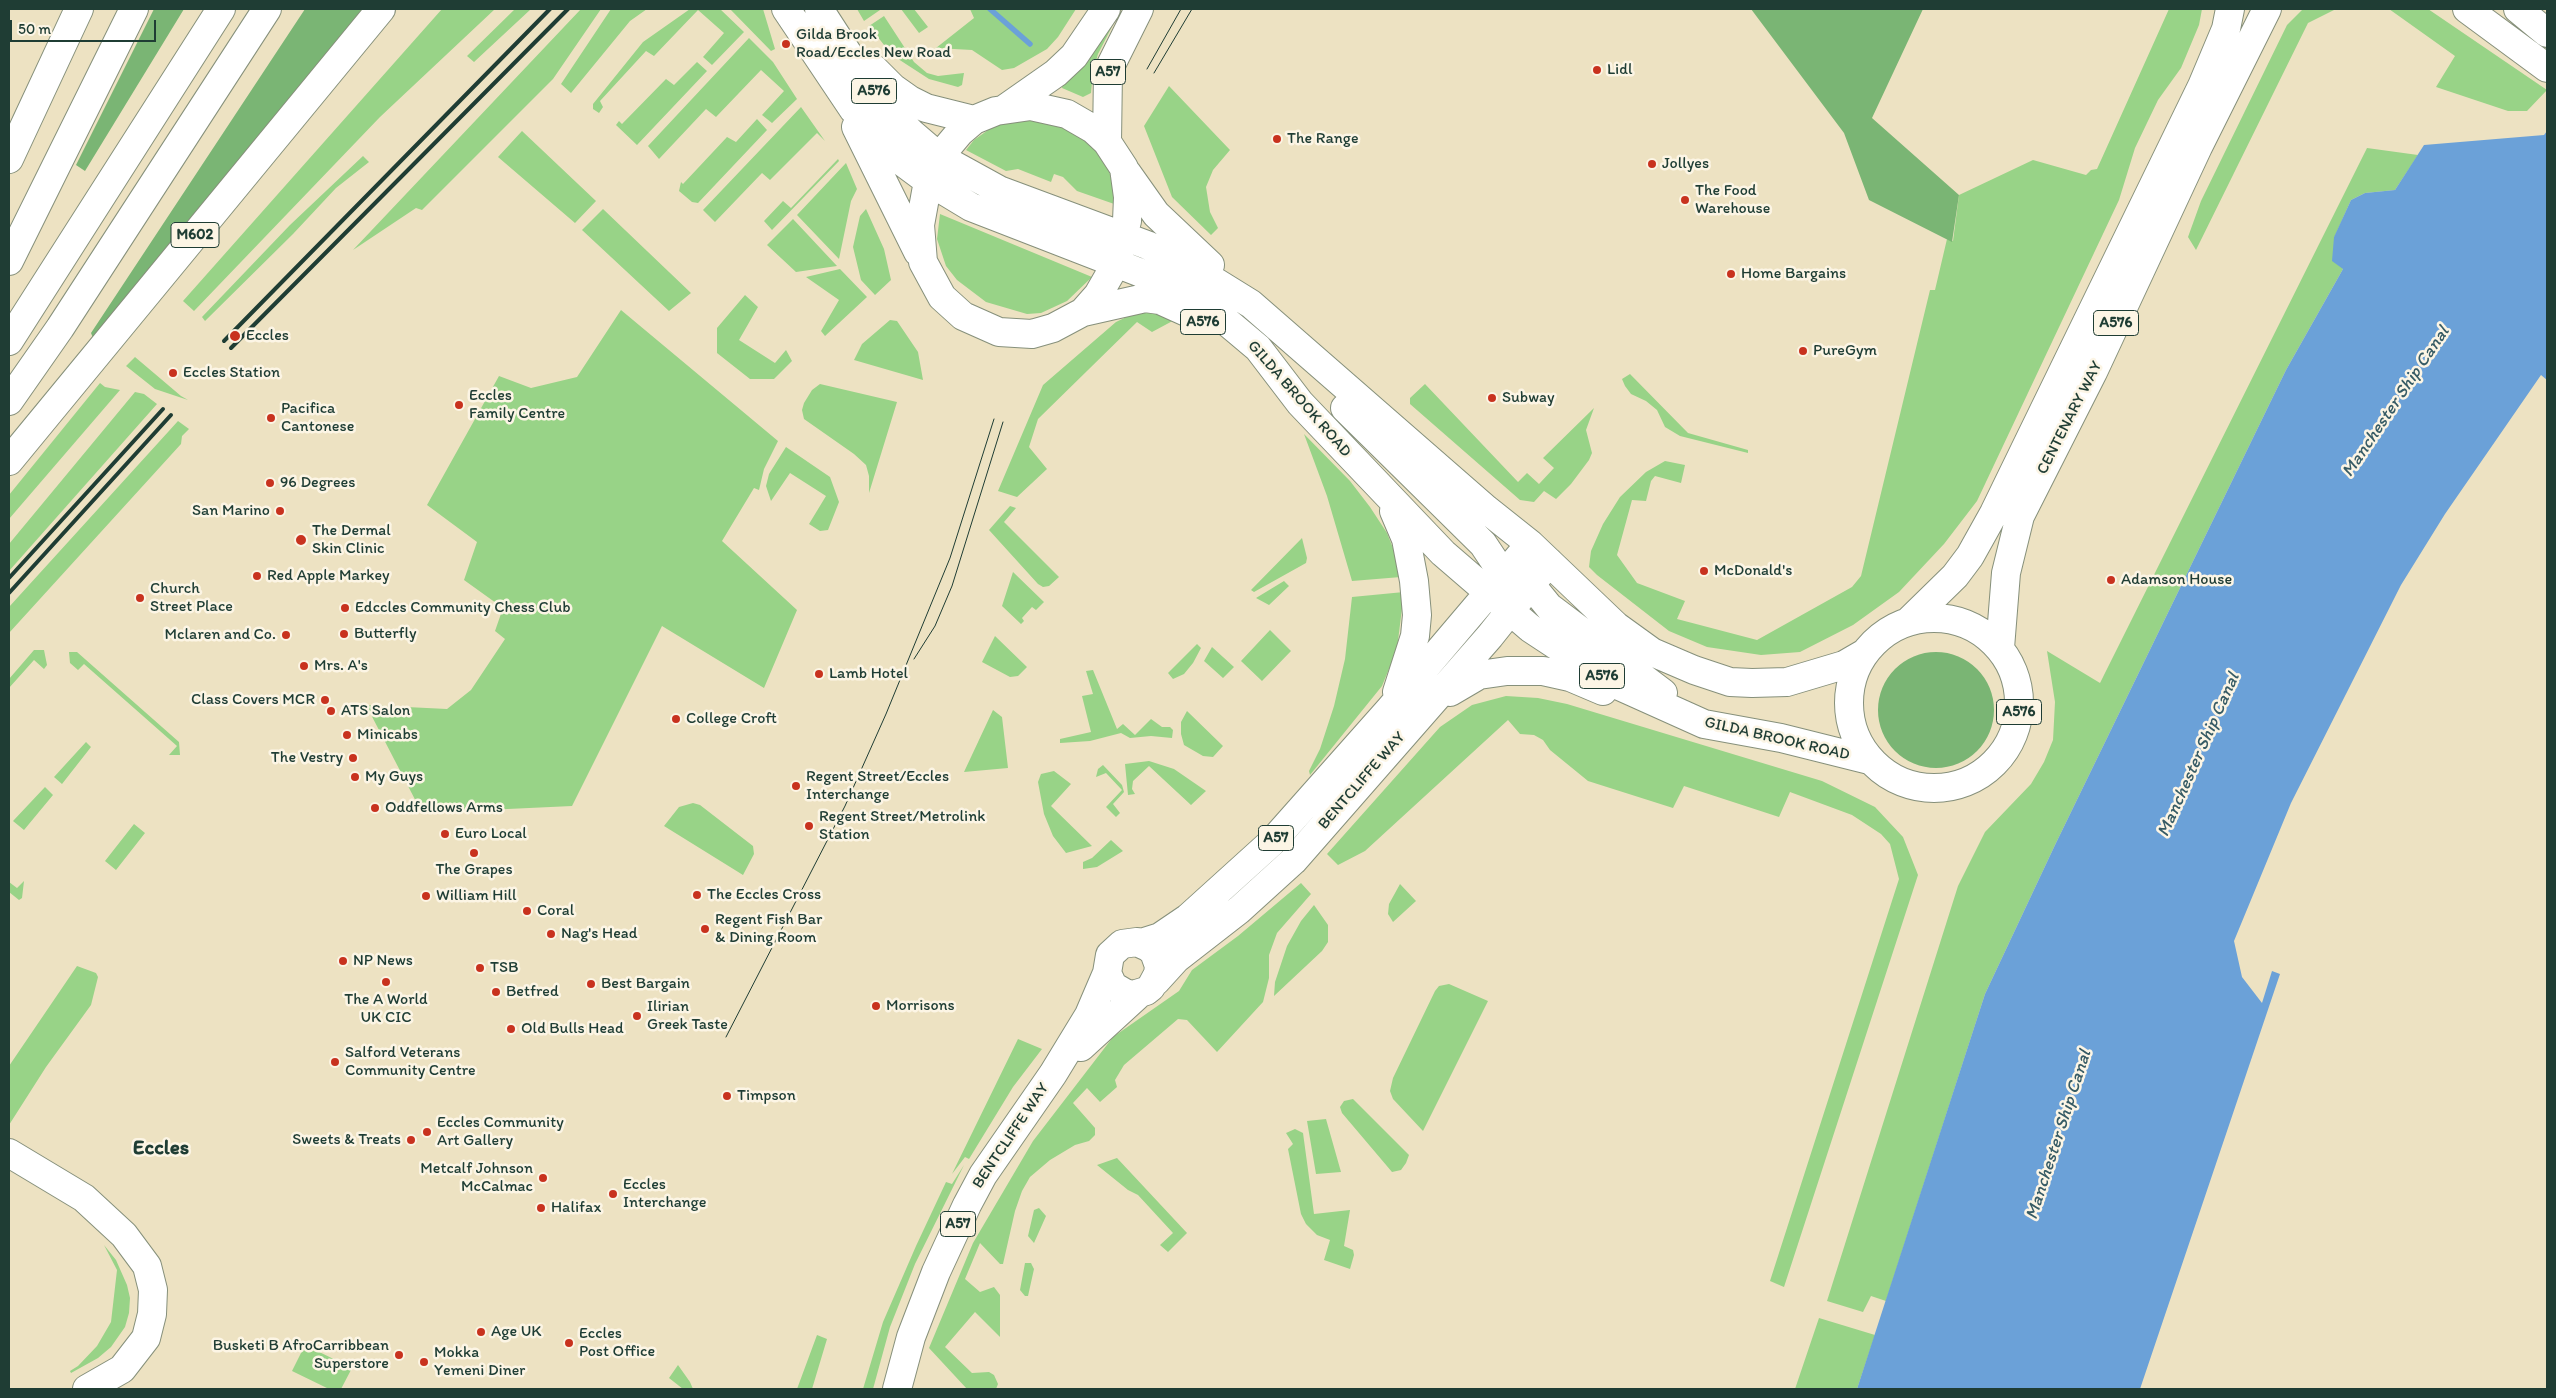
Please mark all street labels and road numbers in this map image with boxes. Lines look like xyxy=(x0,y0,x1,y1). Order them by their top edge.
road number: A57 xyxy=(1090,60,1126,84)
road number: A576 xyxy=(852,78,896,104)
road number: M602 xyxy=(171,222,219,248)
road number: A576 xyxy=(1180,310,1226,334)
road number: A576 xyxy=(2094,310,2138,336)
street label: GILDA BROOK ROAD xyxy=(1243,337,1355,461)
street label: CENTENARY WAY xyxy=(2033,358,2107,478)
road number: A576 xyxy=(1580,664,1624,688)
road number: A576 xyxy=(1996,700,2042,724)
street label: GILDA BROOK ROAD xyxy=(1703,713,1851,765)
street label: BENTCLIFFE WAY xyxy=(1314,728,1410,834)
road number: A57 xyxy=(1258,826,1294,850)
street label: BENTCLIFFE WAY xyxy=(969,1080,1053,1192)
road number: A57 xyxy=(940,1212,976,1236)

